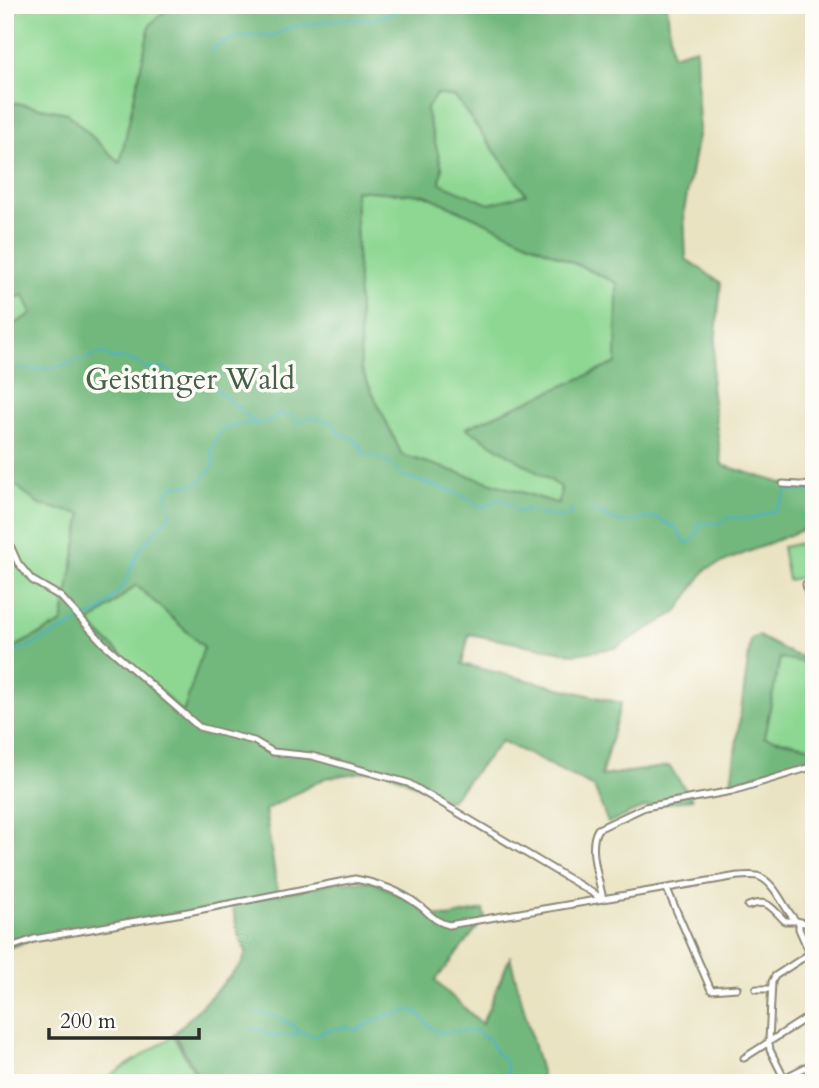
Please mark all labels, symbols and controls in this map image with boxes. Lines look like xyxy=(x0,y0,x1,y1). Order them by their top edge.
park label: Geistinger Wald xyxy=(85,359,295,400)
scale bar xyxy=(49,997,200,1041)
text: 200 m xyxy=(60,1007,116,1036)

